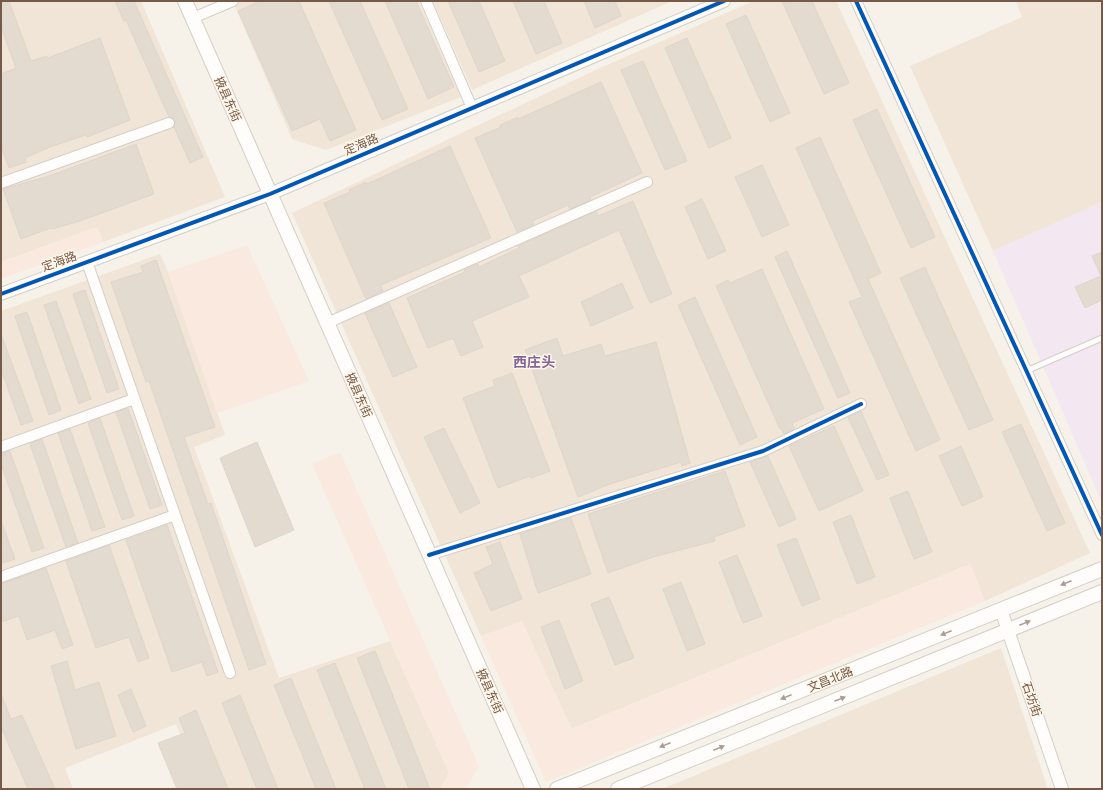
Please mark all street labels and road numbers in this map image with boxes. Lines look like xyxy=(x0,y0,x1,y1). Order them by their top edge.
street label: 掖县东街 xyxy=(211,74,245,124)
street label: 定海路 xyxy=(341,130,381,158)
street label: 定海路 xyxy=(40,248,78,274)
street label: 掖县东街 xyxy=(342,370,376,420)
street label: 文昌北路 xyxy=(805,663,855,695)
street label: 掖县东街 xyxy=(473,666,507,716)
street label: 石坊街 xyxy=(1019,680,1045,718)

